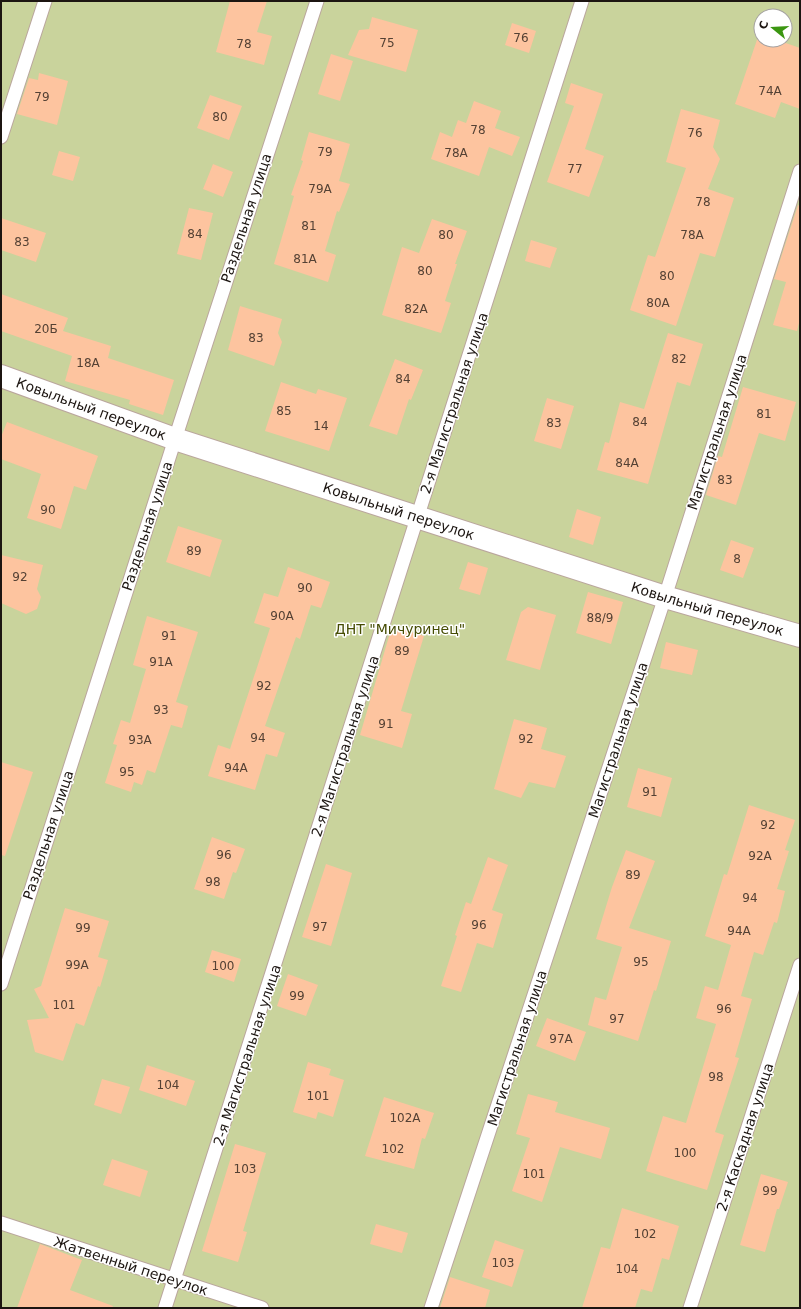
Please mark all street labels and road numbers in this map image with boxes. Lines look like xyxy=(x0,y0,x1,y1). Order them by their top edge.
street label: Раздельная улица xyxy=(218,151,274,285)
street label: 2-я Магистральная улица xyxy=(417,310,491,496)
street label: Магистральная улица xyxy=(684,352,750,512)
street label: Ковыльный переулок xyxy=(14,374,168,443)
street label: Раздельная улица xyxy=(119,459,175,593)
street label: Ковыльный переулок xyxy=(321,479,476,543)
street label: Ковыльный переулок xyxy=(629,579,786,639)
street label: 2-я Магистральная улица xyxy=(308,653,382,839)
street label: Магистральная улица xyxy=(585,660,651,820)
street label: Раздельная улица xyxy=(20,768,76,902)
street label: 2-я Магистральная улица xyxy=(210,962,284,1148)
street label: Магистральная улица xyxy=(484,968,550,1128)
street label: 2-я Каскадная улица xyxy=(713,1061,777,1213)
street label: Жатвенный переулок xyxy=(52,1233,210,1299)

